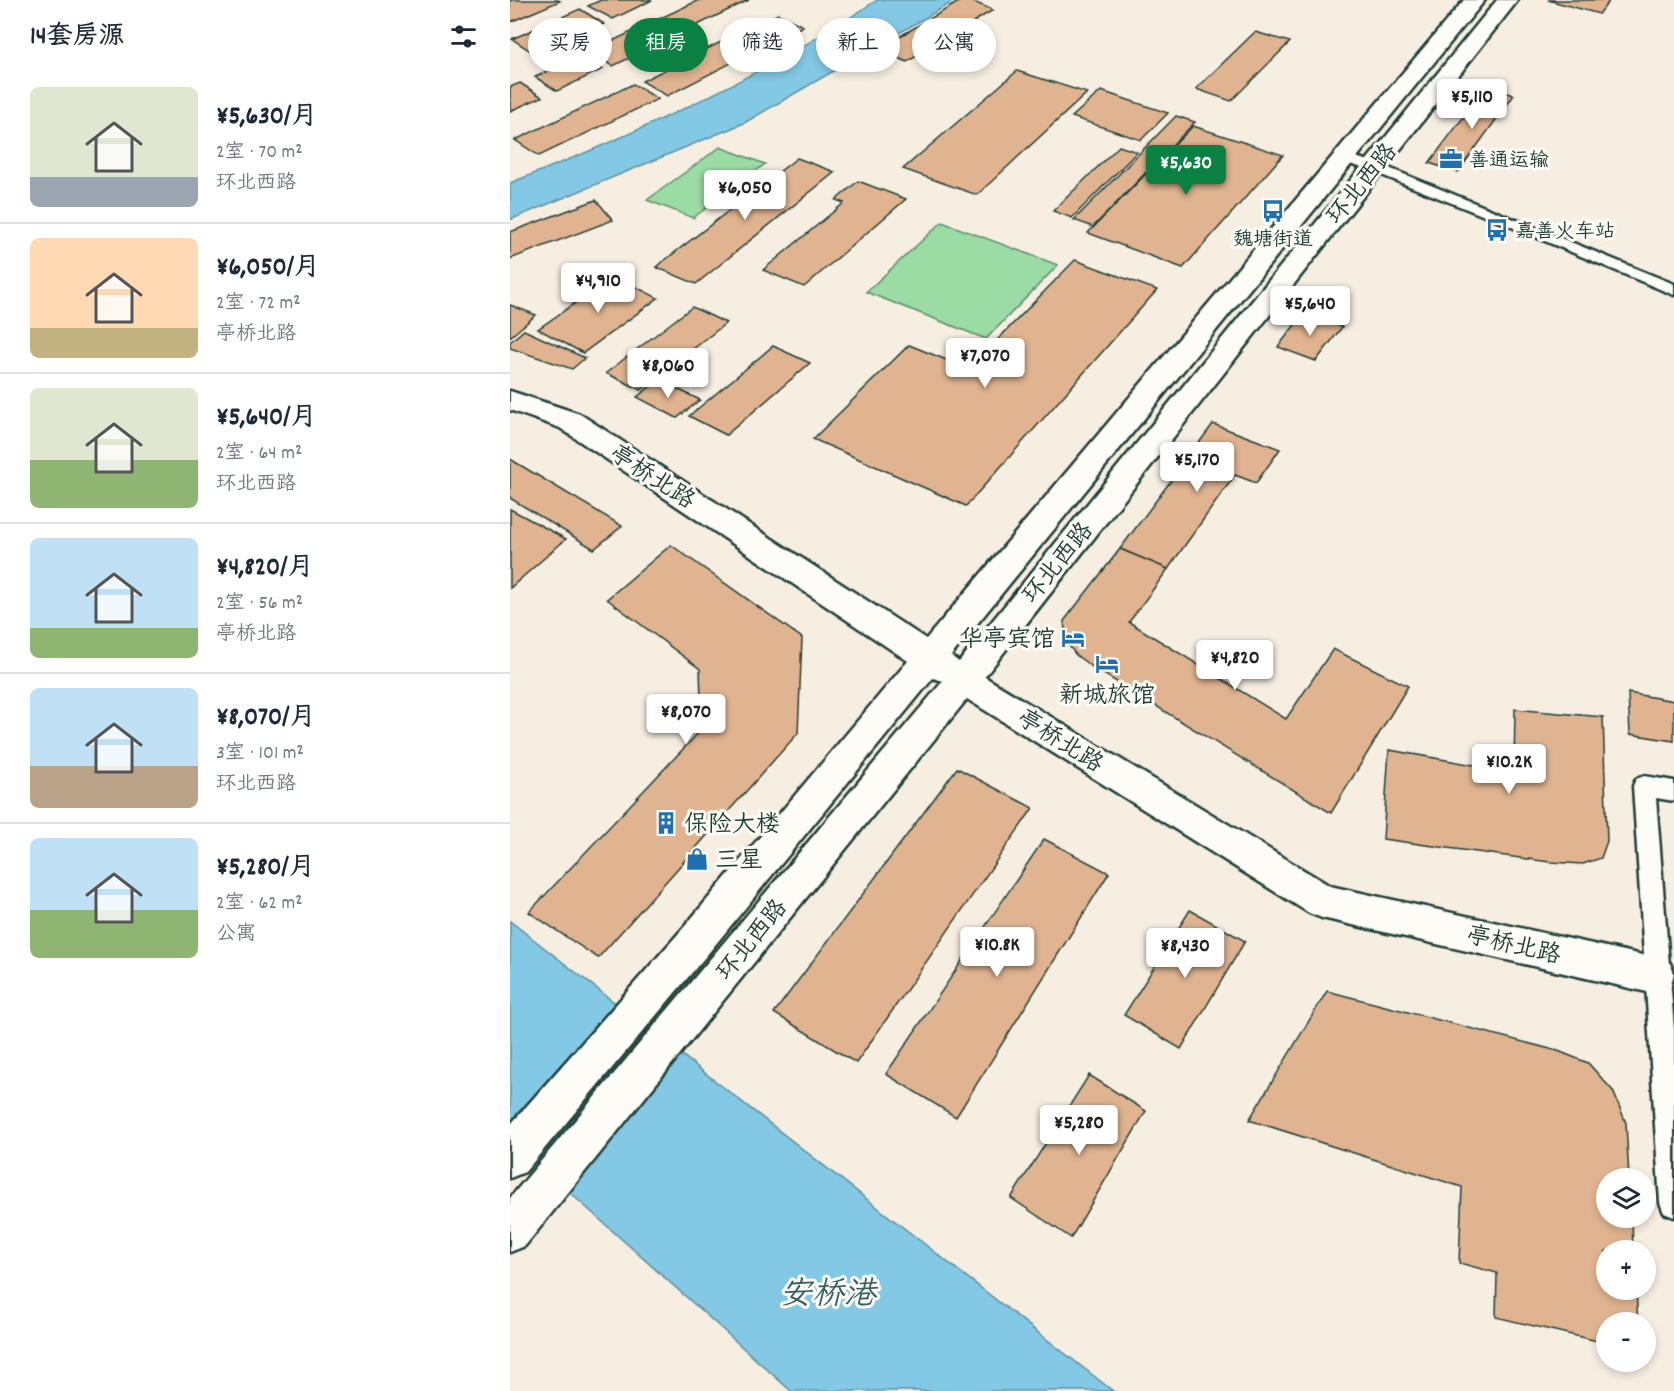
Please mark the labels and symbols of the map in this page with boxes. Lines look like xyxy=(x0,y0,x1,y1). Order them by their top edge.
pin: ¥5,110 xyxy=(1423,79,1521,130)
street label: 环北西路 xyxy=(1320,137,1407,233)
pin: ¥5,630 xyxy=(1137,145,1235,196)
office icon: 善通运输 xyxy=(1438,146,1464,172)
place label: 善通运输 xyxy=(1469,148,1549,176)
pin: ¥6,050 xyxy=(696,170,794,221)
bus stop icon: 魏塘街道 xyxy=(1260,198,1286,224)
bus stop icon: 嘉善火车站 xyxy=(1484,217,1510,243)
place label: 嘉善火车站 xyxy=(1515,219,1615,247)
place label: 魏塘街道 xyxy=(1233,227,1313,255)
pin: ¥4,910 xyxy=(549,263,647,314)
pin: ¥5,640 xyxy=(1261,286,1359,337)
pin: ¥7,070 xyxy=(936,338,1034,389)
pin: ¥8,060 xyxy=(619,348,717,399)
street label: 亭桥北路 xyxy=(602,438,701,519)
pin: ¥5,170 xyxy=(1148,442,1246,493)
street label: 环北西路 xyxy=(1016,516,1103,612)
place label: 华亭宾馆 xyxy=(959,624,1055,658)
hotel icon: 华亭宾馆 xyxy=(1060,625,1086,651)
pin: ¥4,820 xyxy=(1186,640,1284,691)
hotel icon: 新城旅馆 xyxy=(1094,651,1120,677)
place label: 新城旅馆 xyxy=(1059,680,1155,714)
pin: ¥8,070 xyxy=(637,694,735,745)
street label: 亭桥北路 xyxy=(1010,703,1109,782)
pin: ¥10.2K xyxy=(1460,744,1558,795)
place label: 保险大楼 xyxy=(684,809,780,843)
building icon: 保险大楼 xyxy=(653,810,679,836)
place label: 三星 xyxy=(715,845,763,879)
shop icon: 三星 xyxy=(684,846,710,872)
street label: 环北西路 xyxy=(710,893,797,989)
street label: 亭桥北路 xyxy=(1463,920,1564,974)
pin: ¥10.8K xyxy=(948,927,1046,978)
pin: ¥8,430 xyxy=(1136,928,1234,979)
pin: ¥5,280 xyxy=(1030,1105,1128,1156)
water label: 安桥港 xyxy=(780,1274,879,1320)

